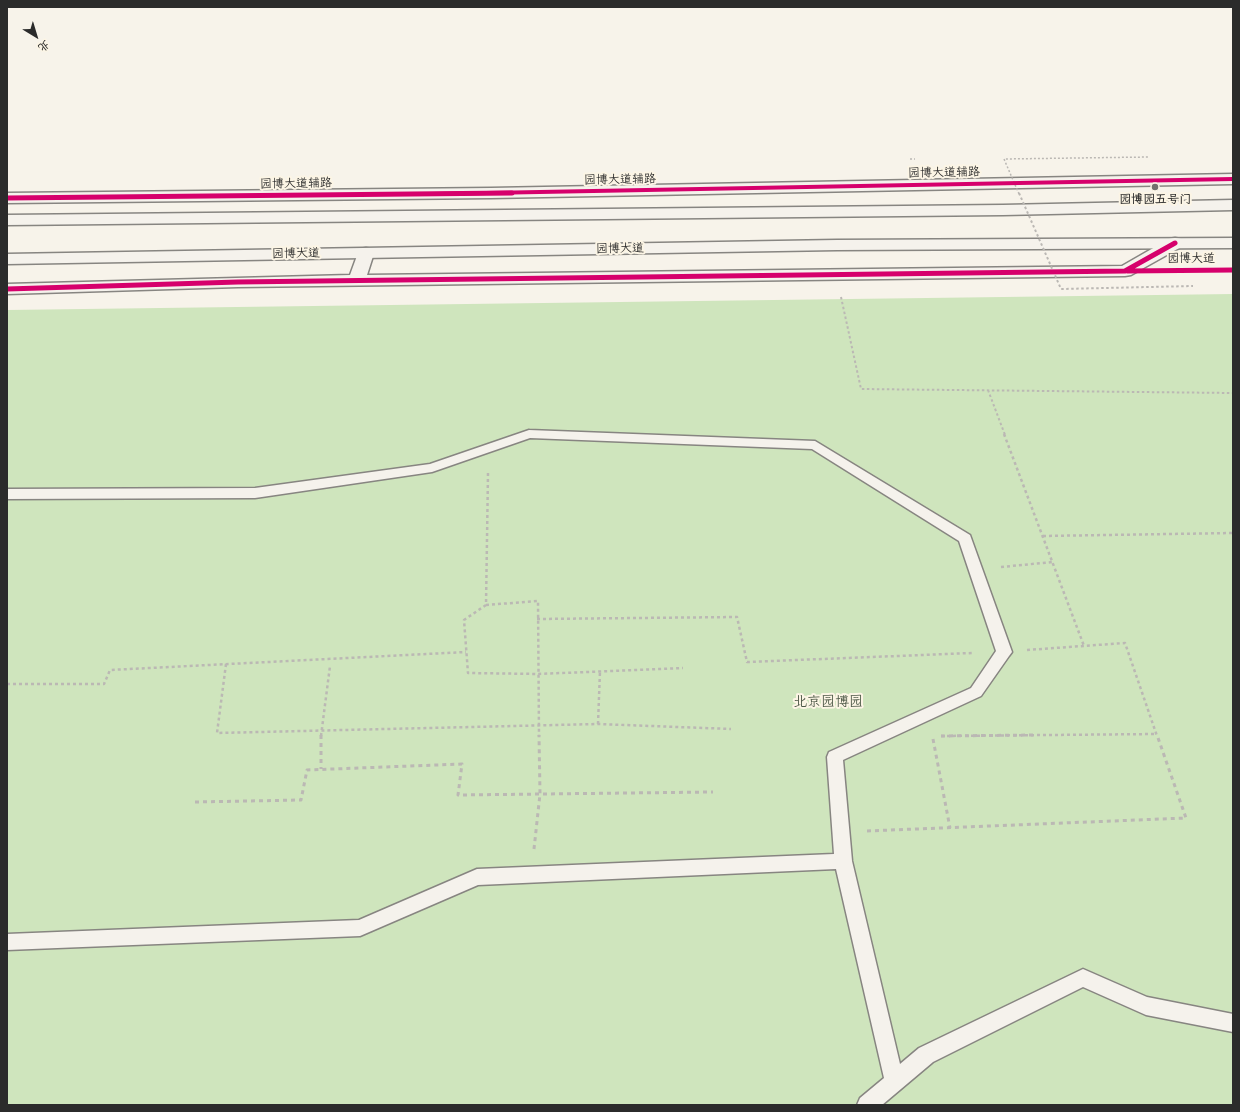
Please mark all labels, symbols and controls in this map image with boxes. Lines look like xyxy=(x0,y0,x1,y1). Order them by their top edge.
north arrow xyxy=(16,16,56,56)
text: 北 xyxy=(35,37,52,54)
street label: 园博大道辅路 xyxy=(908,165,980,181)
street label: 园博大道辅路 xyxy=(584,172,656,188)
street label: 园博大道辅路 xyxy=(260,176,332,192)
marker: 园博园五号门 xyxy=(1150,182,1160,192)
place label: 园博园五号门 xyxy=(1119,193,1191,207)
street label: 园博大道 xyxy=(596,241,644,257)
street label: 园博大道 xyxy=(272,246,320,262)
street label: 园博大道 xyxy=(1167,252,1215,266)
park label: 北京园博园 xyxy=(793,694,863,710)

